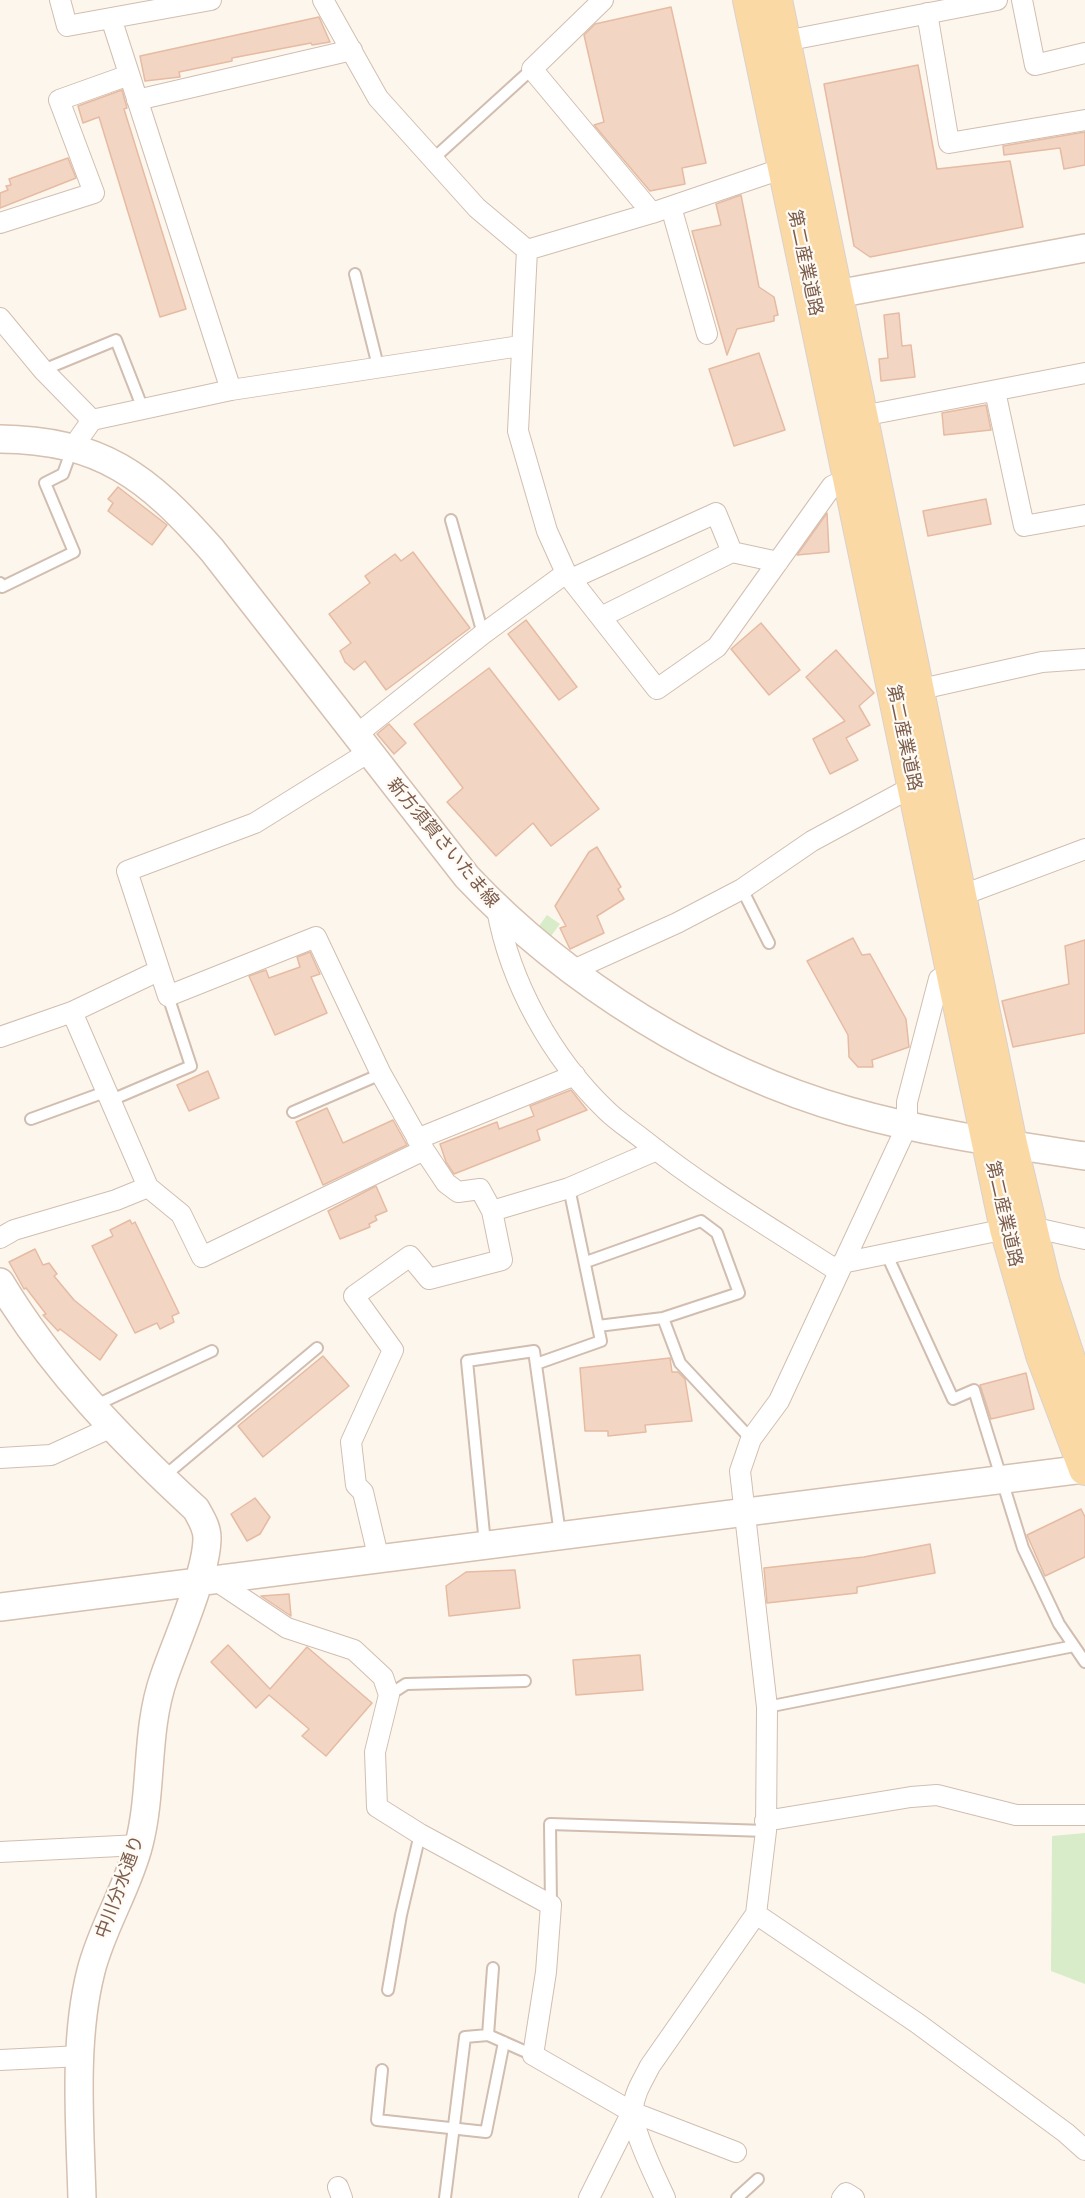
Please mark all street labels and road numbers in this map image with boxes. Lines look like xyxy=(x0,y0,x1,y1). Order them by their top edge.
street label: 第二産業道路 xyxy=(783,208,827,318)
street label: 第二産業道路 xyxy=(882,683,926,793)
street label: 新方須賀さいたま線 xyxy=(383,774,503,912)
street label: 第二産業道路 xyxy=(981,1159,1027,1269)
street label: 中川分水通り xyxy=(91,1833,149,1941)

